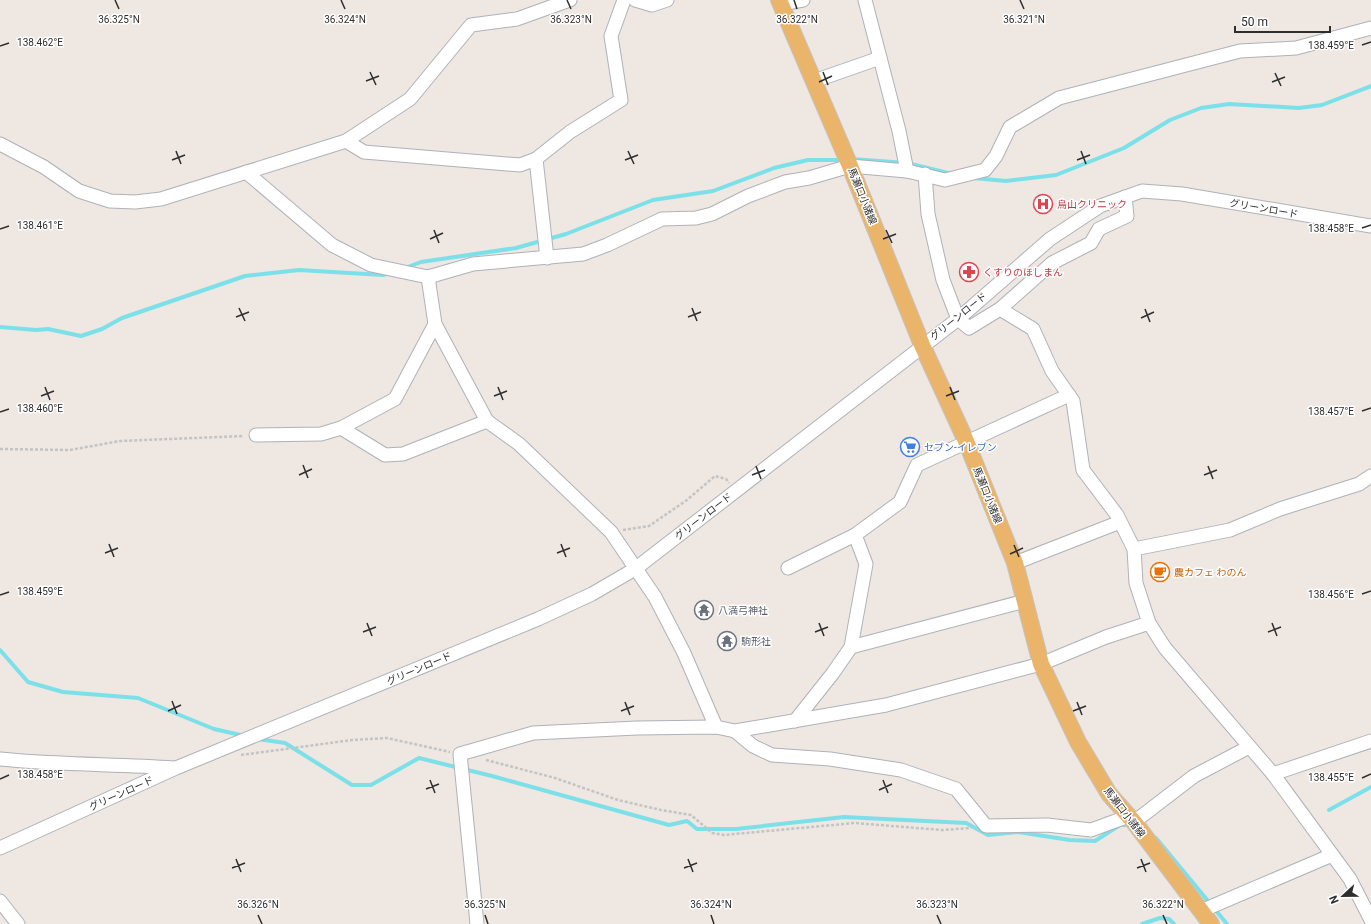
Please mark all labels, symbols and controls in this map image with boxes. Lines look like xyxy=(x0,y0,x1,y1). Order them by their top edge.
scale bar xyxy=(1235,8,1330,34)
text: 36.325°N xyxy=(98,14,140,25)
text: 36.324°N xyxy=(324,14,366,25)
text: 36.323°N xyxy=(550,14,592,25)
text: 36.322°N xyxy=(776,14,818,25)
text: 36.321°N xyxy=(1003,14,1045,25)
text: 50 m xyxy=(1241,15,1268,29)
text: 138.462°E xyxy=(17,37,63,48)
text: 138.459°E xyxy=(1308,40,1354,51)
street label: 馬瀬口小諸線 xyxy=(846,166,879,226)
hospital icon: 烏山クリニック xyxy=(1032,193,1054,215)
street label: グリーンロード xyxy=(1229,197,1299,220)
place label: 烏山クリニック xyxy=(1057,199,1127,210)
text: 138.461°E xyxy=(17,220,63,231)
text: 138.458°E xyxy=(1308,223,1354,234)
pharmacy icon: くすりのほしまん xyxy=(958,261,980,283)
place label: くすりのほしまん xyxy=(983,267,1063,278)
street label: グリーンロード xyxy=(928,290,989,343)
text: 138.460°E xyxy=(17,403,63,414)
text: 138.457°E xyxy=(1308,406,1354,417)
supermarket icon: セブン-イレブン xyxy=(899,436,921,458)
place label: セブン-イレブン xyxy=(924,442,997,453)
street label: 馬瀬口小諸線 xyxy=(971,465,1004,525)
street label: グリーンロード xyxy=(673,491,734,542)
cafe icon: 農カフェ わのん xyxy=(1149,561,1171,583)
place label: 農カフェ わのん xyxy=(1174,567,1246,578)
text: 138.459°E xyxy=(17,586,63,597)
text: 138.456°E xyxy=(1308,589,1354,600)
temple icon: 八満弓神社 xyxy=(693,599,715,621)
place label: 八満弓神社 xyxy=(718,605,768,616)
temple icon: 駒形社 xyxy=(716,630,738,652)
place label: 駒形社 xyxy=(741,636,771,647)
street label: グリーンロード xyxy=(385,650,453,687)
text: 138.458°E xyxy=(17,769,63,780)
text: 138.455°E xyxy=(1308,772,1354,783)
street label: グリーンロード xyxy=(87,774,155,813)
street label: 馬瀬口小諸線 xyxy=(1102,785,1147,839)
north arrow xyxy=(1323,876,1363,916)
text: N xyxy=(1327,893,1342,906)
text: 36.326°N xyxy=(237,899,279,910)
text: 36.325°N xyxy=(464,899,506,910)
text: 36.324°N xyxy=(690,899,732,910)
text: 36.323°N xyxy=(916,899,958,910)
text: 36.322°N xyxy=(1142,899,1184,910)

